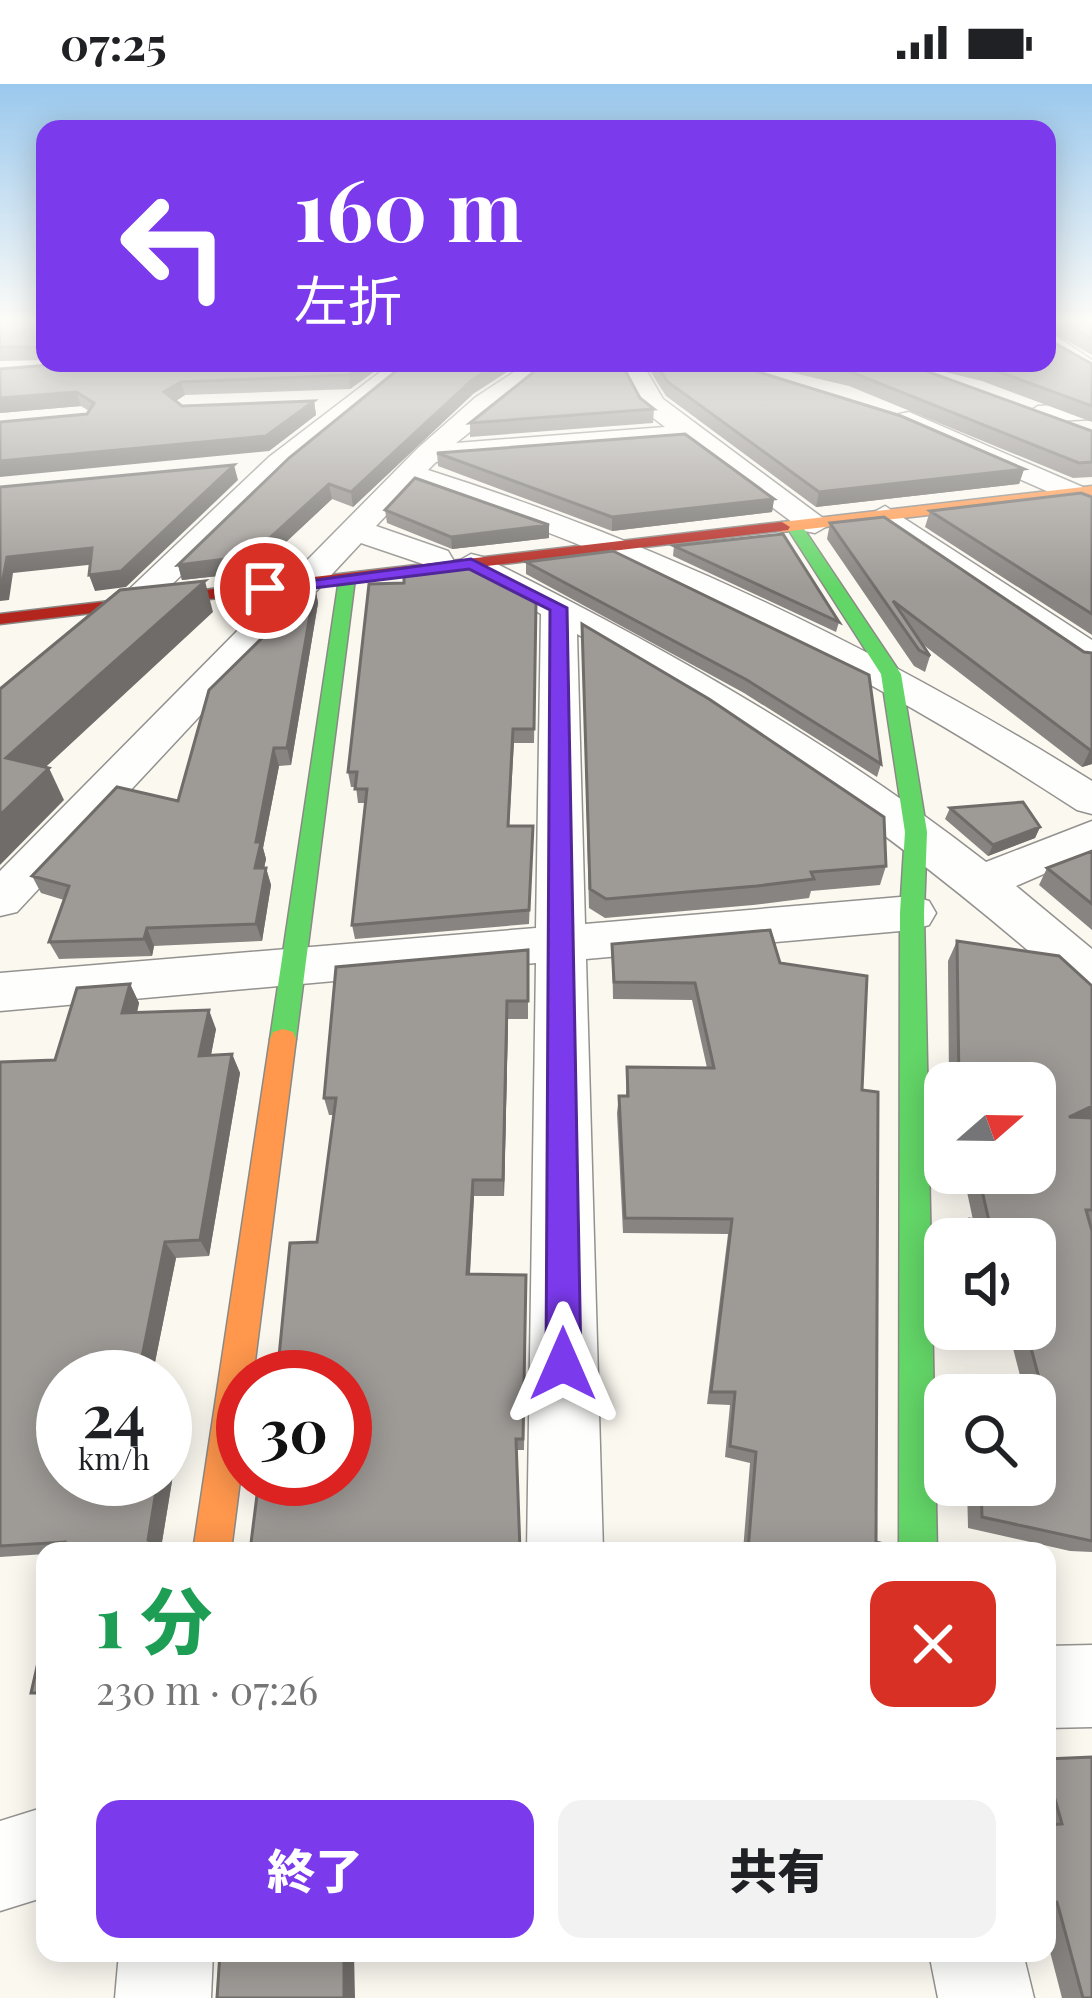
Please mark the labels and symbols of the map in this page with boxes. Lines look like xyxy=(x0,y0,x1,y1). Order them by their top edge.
pin xyxy=(214,537,316,639)
north arrow xyxy=(924,1062,1056,1194)
position arrow xyxy=(500,1301,626,1427)
speed limit sign: 30 xyxy=(216,1350,372,1506)

